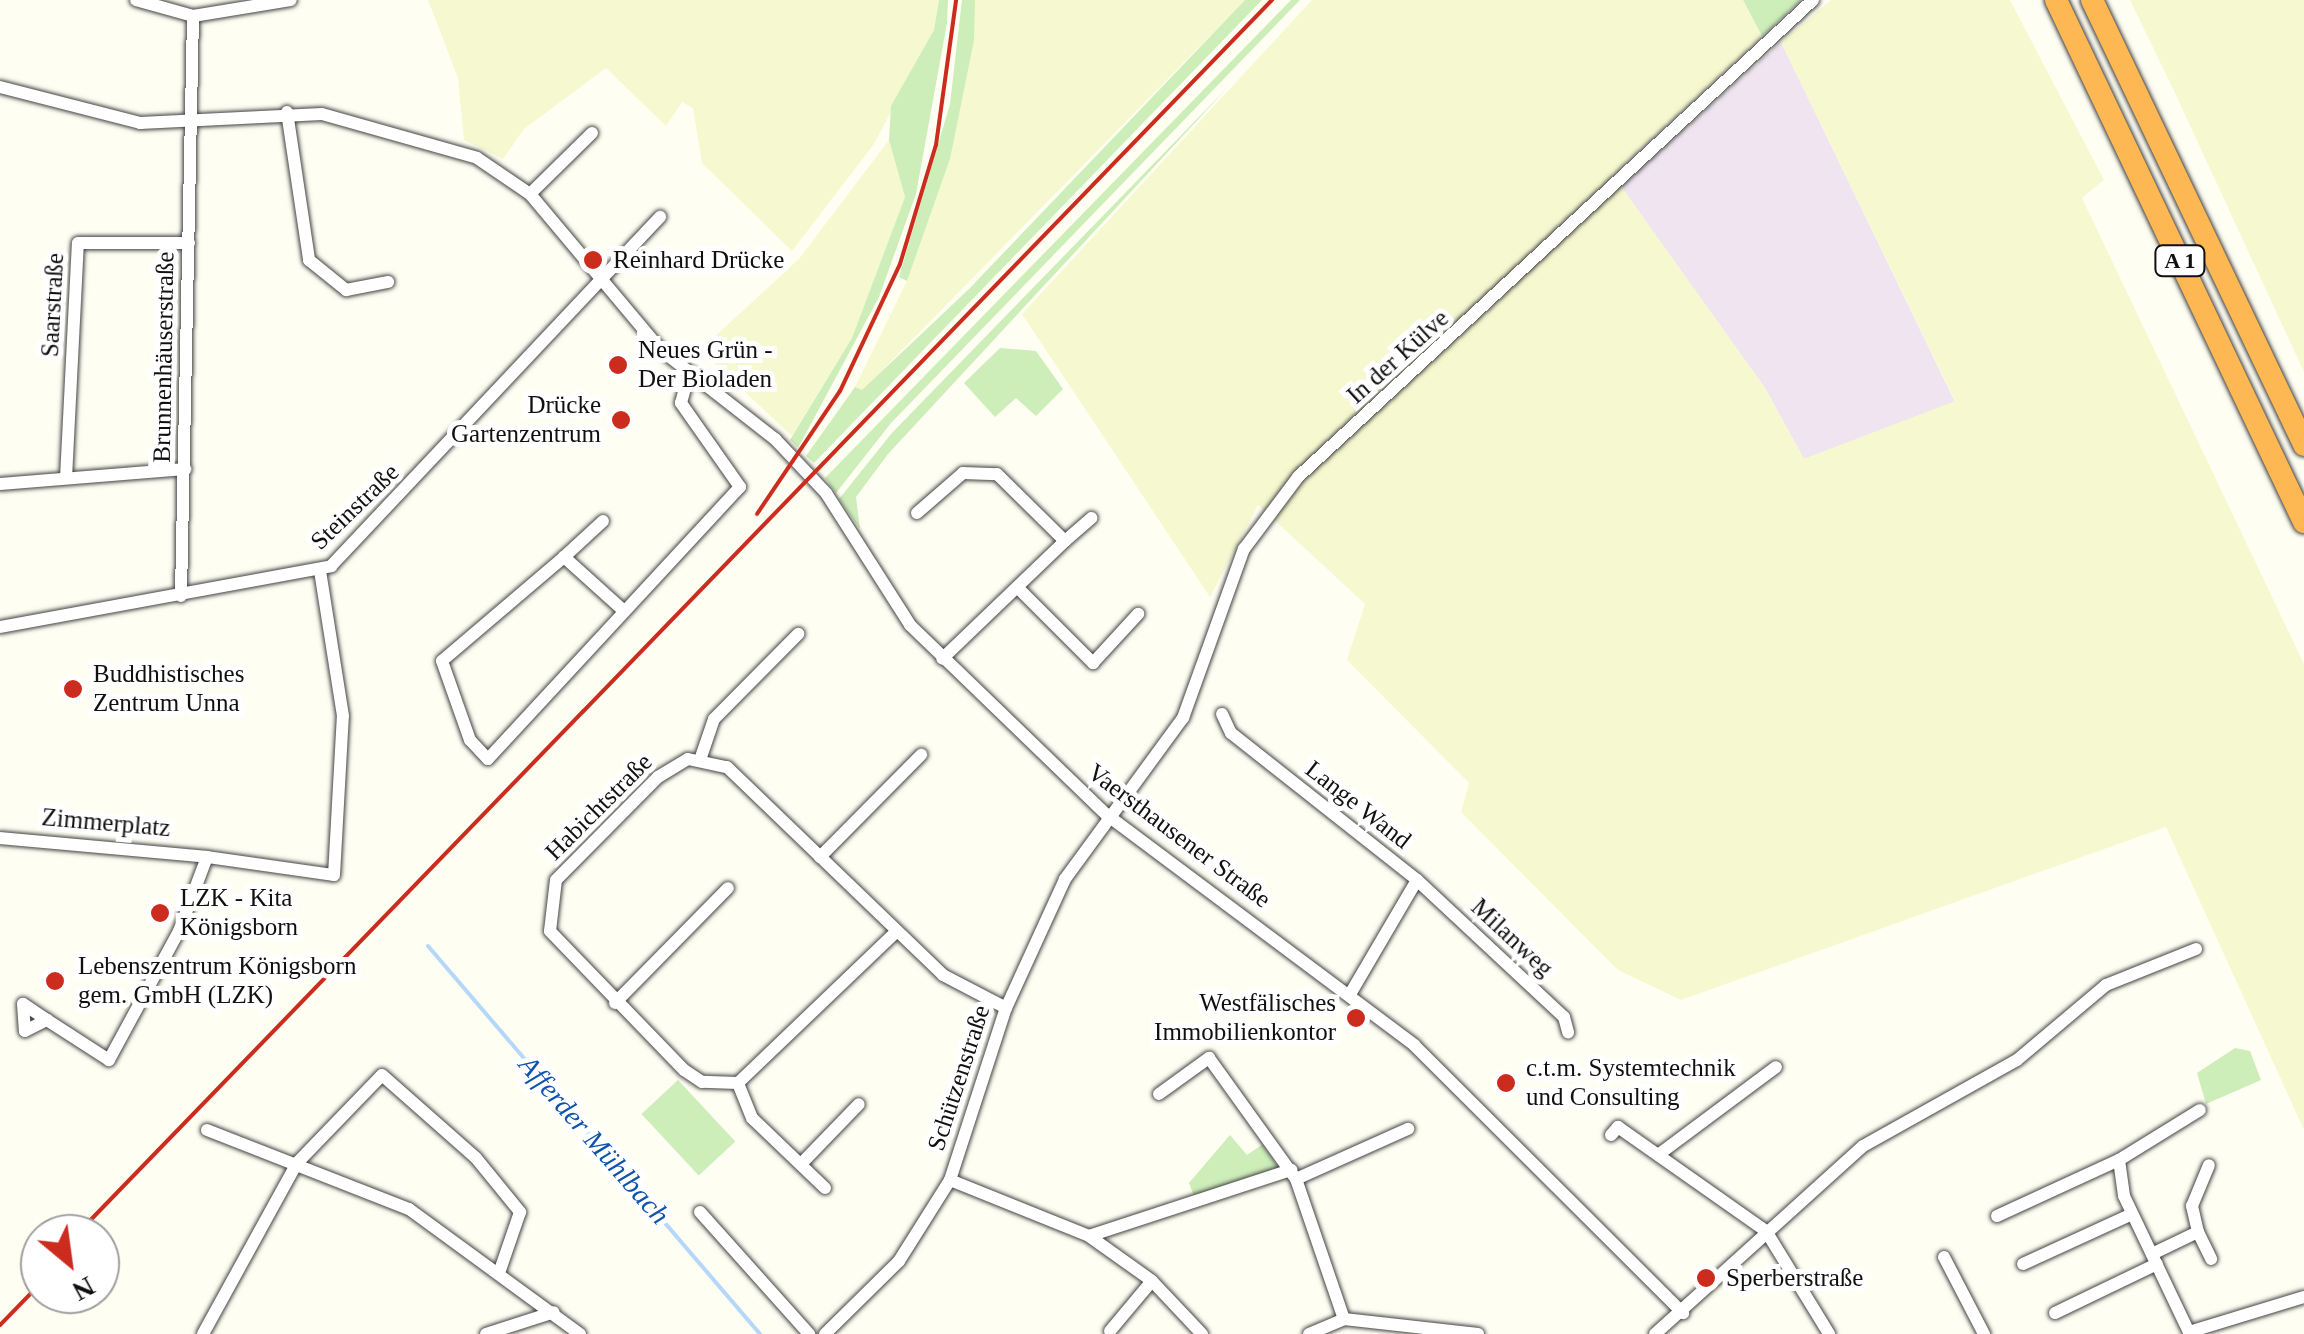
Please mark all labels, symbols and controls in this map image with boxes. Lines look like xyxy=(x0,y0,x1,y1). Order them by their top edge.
road number: A 1 xyxy=(2152,244,2208,278)
place label: Reinhard Drücke xyxy=(613,245,784,275)
marker: Reinhard Drücke xyxy=(582,249,604,271)
street label: Brunnenhäuserstraße xyxy=(147,251,181,463)
street label: Saarstraße xyxy=(35,252,71,358)
street label: In der Külve xyxy=(1341,304,1455,410)
place label: Neues Grün - Der Bioladen xyxy=(638,336,773,395)
marker: Neues Grün - Der Bioladen xyxy=(607,354,629,376)
place label: Drücke Gartenzentrum xyxy=(451,391,601,450)
marker: Drücke Gartenzentrum xyxy=(610,409,632,431)
street label: Steinstraße xyxy=(305,458,405,556)
place label: Buddhistisches Zentrum Unna xyxy=(93,660,244,719)
marker: Buddhistisches Zentrum Unna xyxy=(62,678,84,700)
street label: Habichtstraße xyxy=(539,747,659,867)
street label: Lange Wand xyxy=(1299,754,1417,856)
street label: Vaersthausener Straße xyxy=(1082,757,1276,915)
street label: Zimmerplatz xyxy=(40,802,172,844)
place label: LZK - Kita Königsborn xyxy=(180,884,298,943)
street label: Milanweg xyxy=(1465,892,1559,984)
marker: LZK - Kita Königsborn xyxy=(149,902,171,924)
place label: Lebenszentrum Königsborn gem. GmbH (LZK) xyxy=(78,952,356,1011)
marker: Lebenszentrum Königsborn gem. GmbH (LZK) xyxy=(42,968,68,994)
place label: Westfälisches Immobilienkontor xyxy=(1154,989,1336,1048)
street label: Schützenstraße xyxy=(921,1001,997,1155)
marker: Westfälisches Immobilienkontor xyxy=(1345,1007,1367,1029)
water label: Afferder Mühlbach xyxy=(512,1049,676,1231)
place label: c.t.m. Systemtechnik und Consulting xyxy=(1526,1054,1736,1113)
marker: c.t.m. Systemtechnik und Consulting xyxy=(1495,1072,1517,1094)
north arrow xyxy=(20,1214,120,1314)
place label: Sperberstraße xyxy=(1726,1263,1863,1293)
marker: Sperberstraße xyxy=(1695,1267,1717,1289)
text: N xyxy=(67,1270,100,1307)

